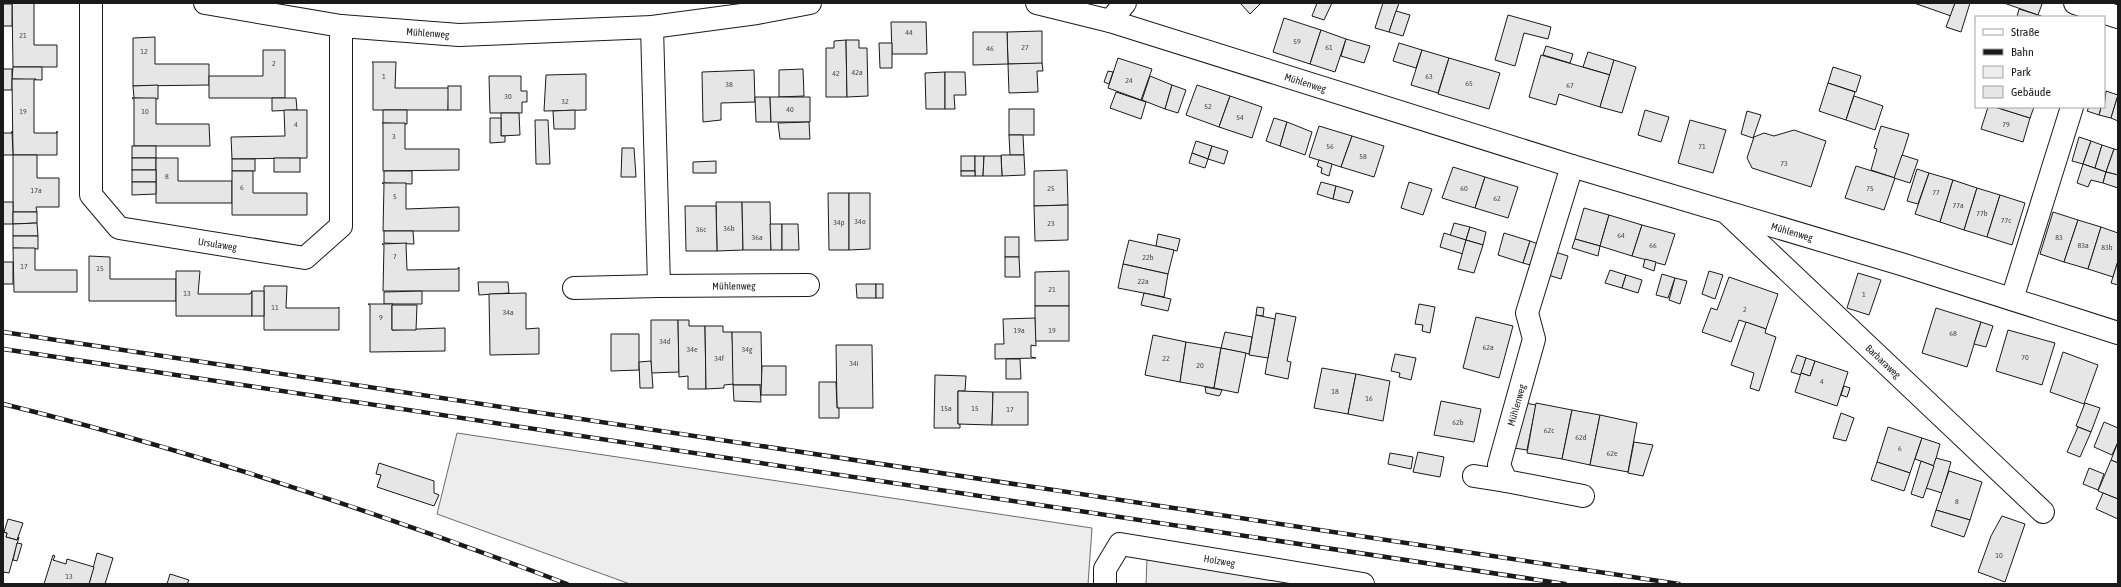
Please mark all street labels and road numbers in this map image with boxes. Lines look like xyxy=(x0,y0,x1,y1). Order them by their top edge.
street label: Mühlenweg xyxy=(406,26,450,40)
street label: Mühlenweg xyxy=(1283,71,1328,95)
street label: Mühlenweg xyxy=(1770,221,1815,244)
street label: Ursulaweg xyxy=(197,236,238,253)
street label: Mühlenweg xyxy=(712,280,756,292)
street label: Barbaraweg xyxy=(1863,342,1903,381)
street label: Mühlenweg xyxy=(1505,382,1528,427)
street label: Holzweg xyxy=(1203,553,1237,569)

